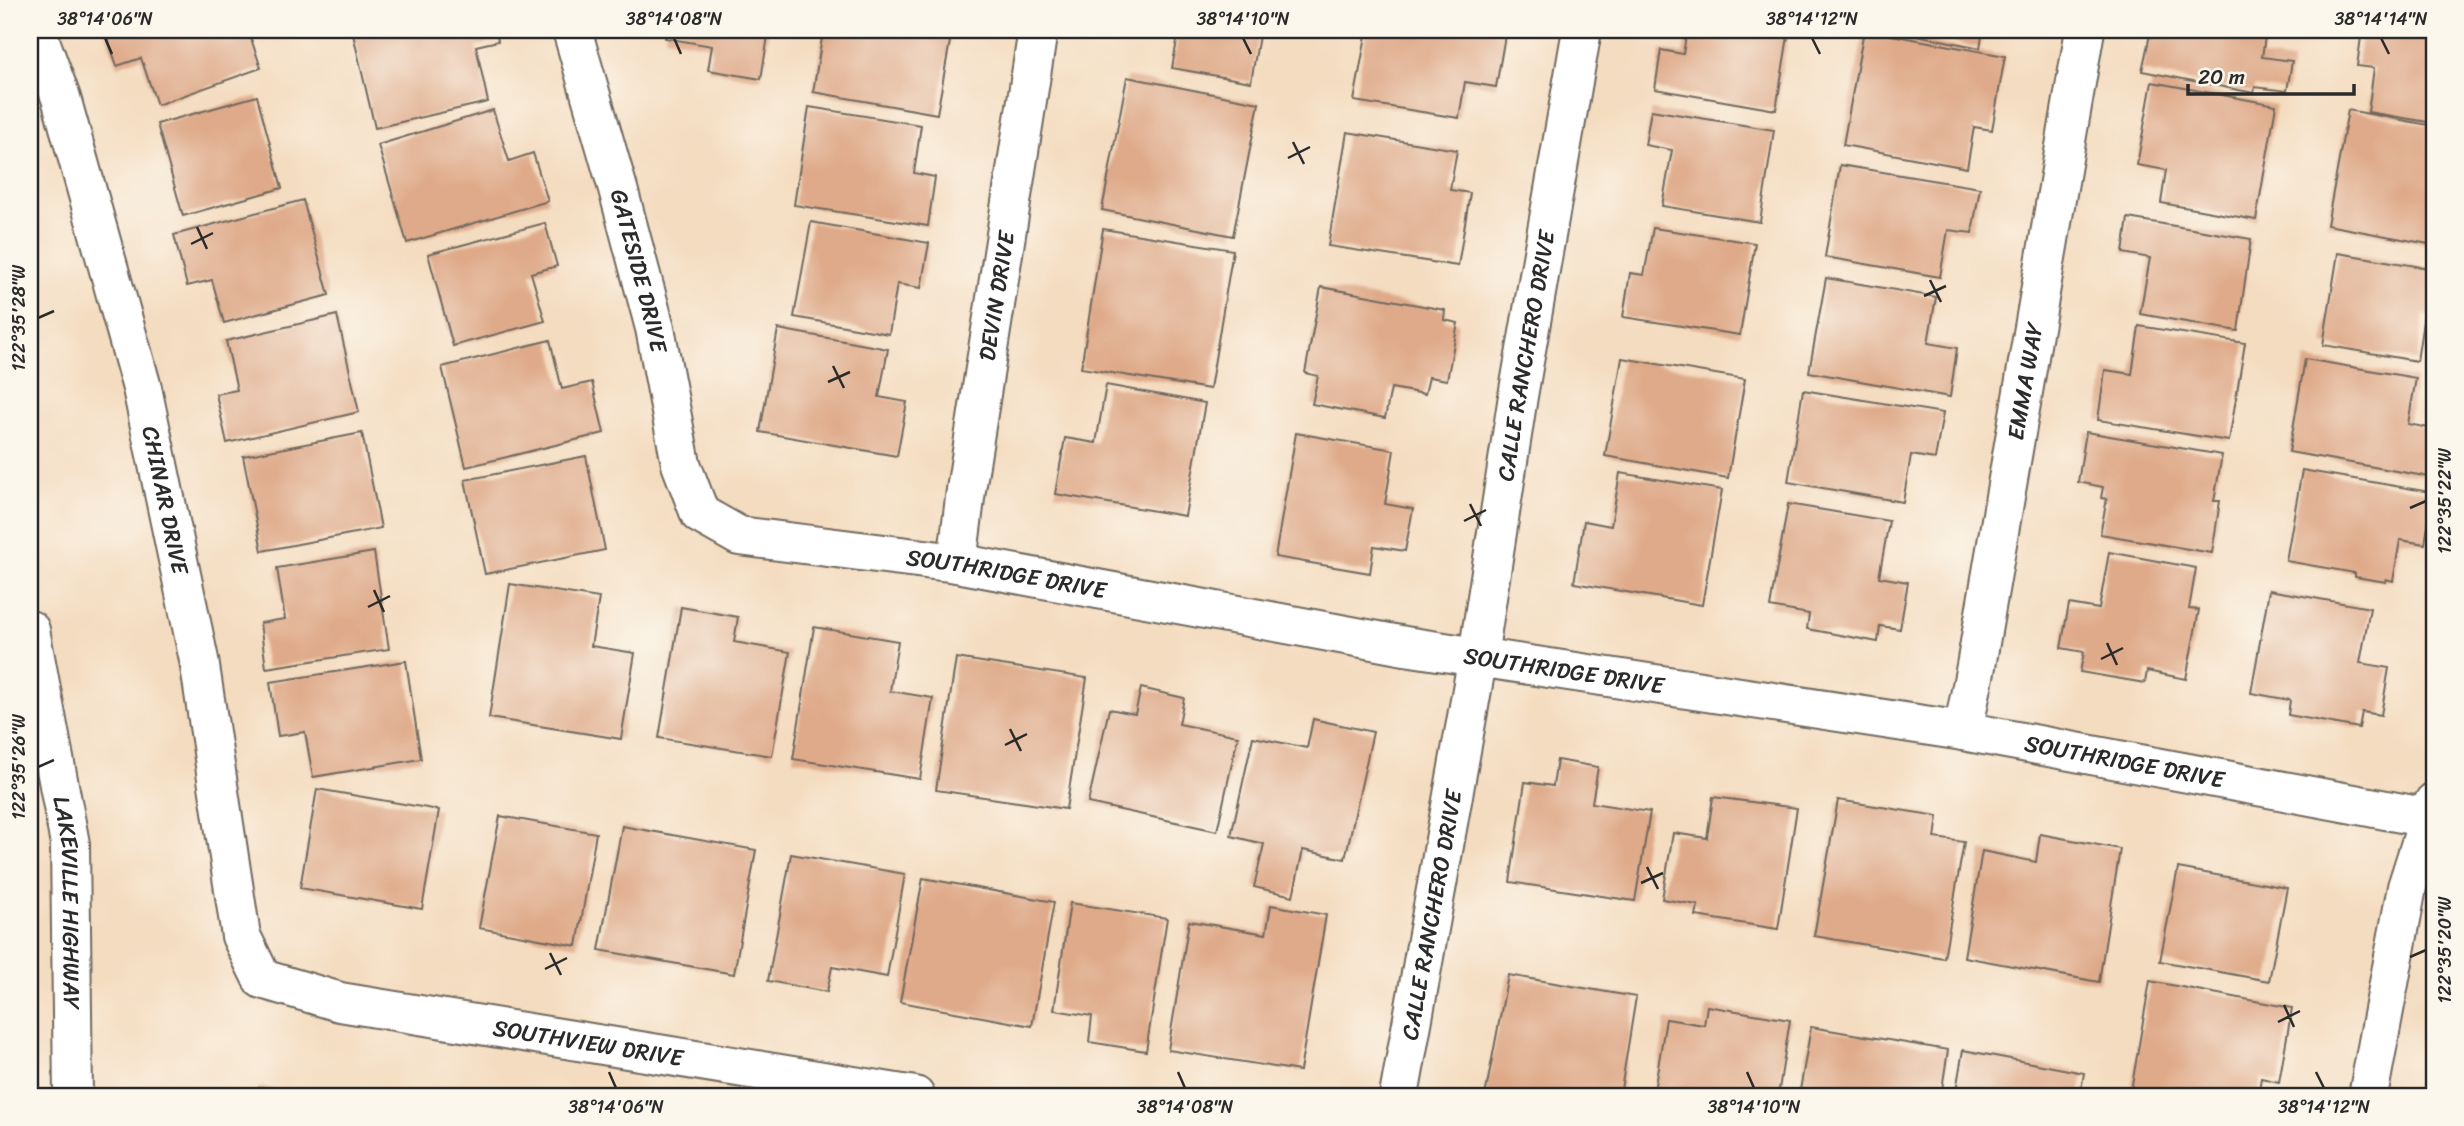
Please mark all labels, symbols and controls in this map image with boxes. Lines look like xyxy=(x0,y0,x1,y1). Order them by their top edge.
text: 38°14'06"N xyxy=(57,3,153,35)
text: 38°14'08"N xyxy=(626,3,723,35)
text: 38°14'10"N xyxy=(1196,3,1290,35)
text: 38°14'12"N xyxy=(1766,3,1859,35)
text: 38°14'14"N xyxy=(2334,3,2428,35)
scale bar xyxy=(2188,52,2354,96)
text: 20 m xyxy=(2198,58,2245,96)
street label: GATESIDE DRIVE xyxy=(598,185,680,357)
street label: CALLE RANCHERO DRIVE xyxy=(1485,226,1567,484)
street label: DEVIN DRIVE xyxy=(966,227,1027,364)
text: 122°35'28"W xyxy=(3,264,35,371)
street label: EMMA WAY xyxy=(1995,318,2055,443)
street label: CHINAR DRIVE xyxy=(130,422,201,579)
text: 122°35'22"W xyxy=(2429,447,2461,554)
street label: SOUTHRIDGE DRIVE xyxy=(904,536,1111,611)
street label: SOUTHRIDGE DRIVE xyxy=(1461,635,1668,706)
text: 122°35'26"W xyxy=(3,713,35,820)
street label: SOUTHRIDGE DRIVE xyxy=(2021,722,2229,800)
street label: CALLE RANCHERO DRIVE xyxy=(1389,785,1474,1043)
street label: LAKEVILLE HIGHWAY xyxy=(41,793,92,1010)
text: 122°35'20"W xyxy=(2429,895,2461,1003)
street label: SOUTHVIEW DRIVE xyxy=(490,1007,687,1078)
text: 38°14'06"N xyxy=(568,1091,664,1123)
text: 38°14'08"N xyxy=(1137,1091,1234,1123)
text: 38°14'10"N xyxy=(1707,1091,1801,1123)
text: 38°14'12"N xyxy=(2278,1091,2371,1123)

